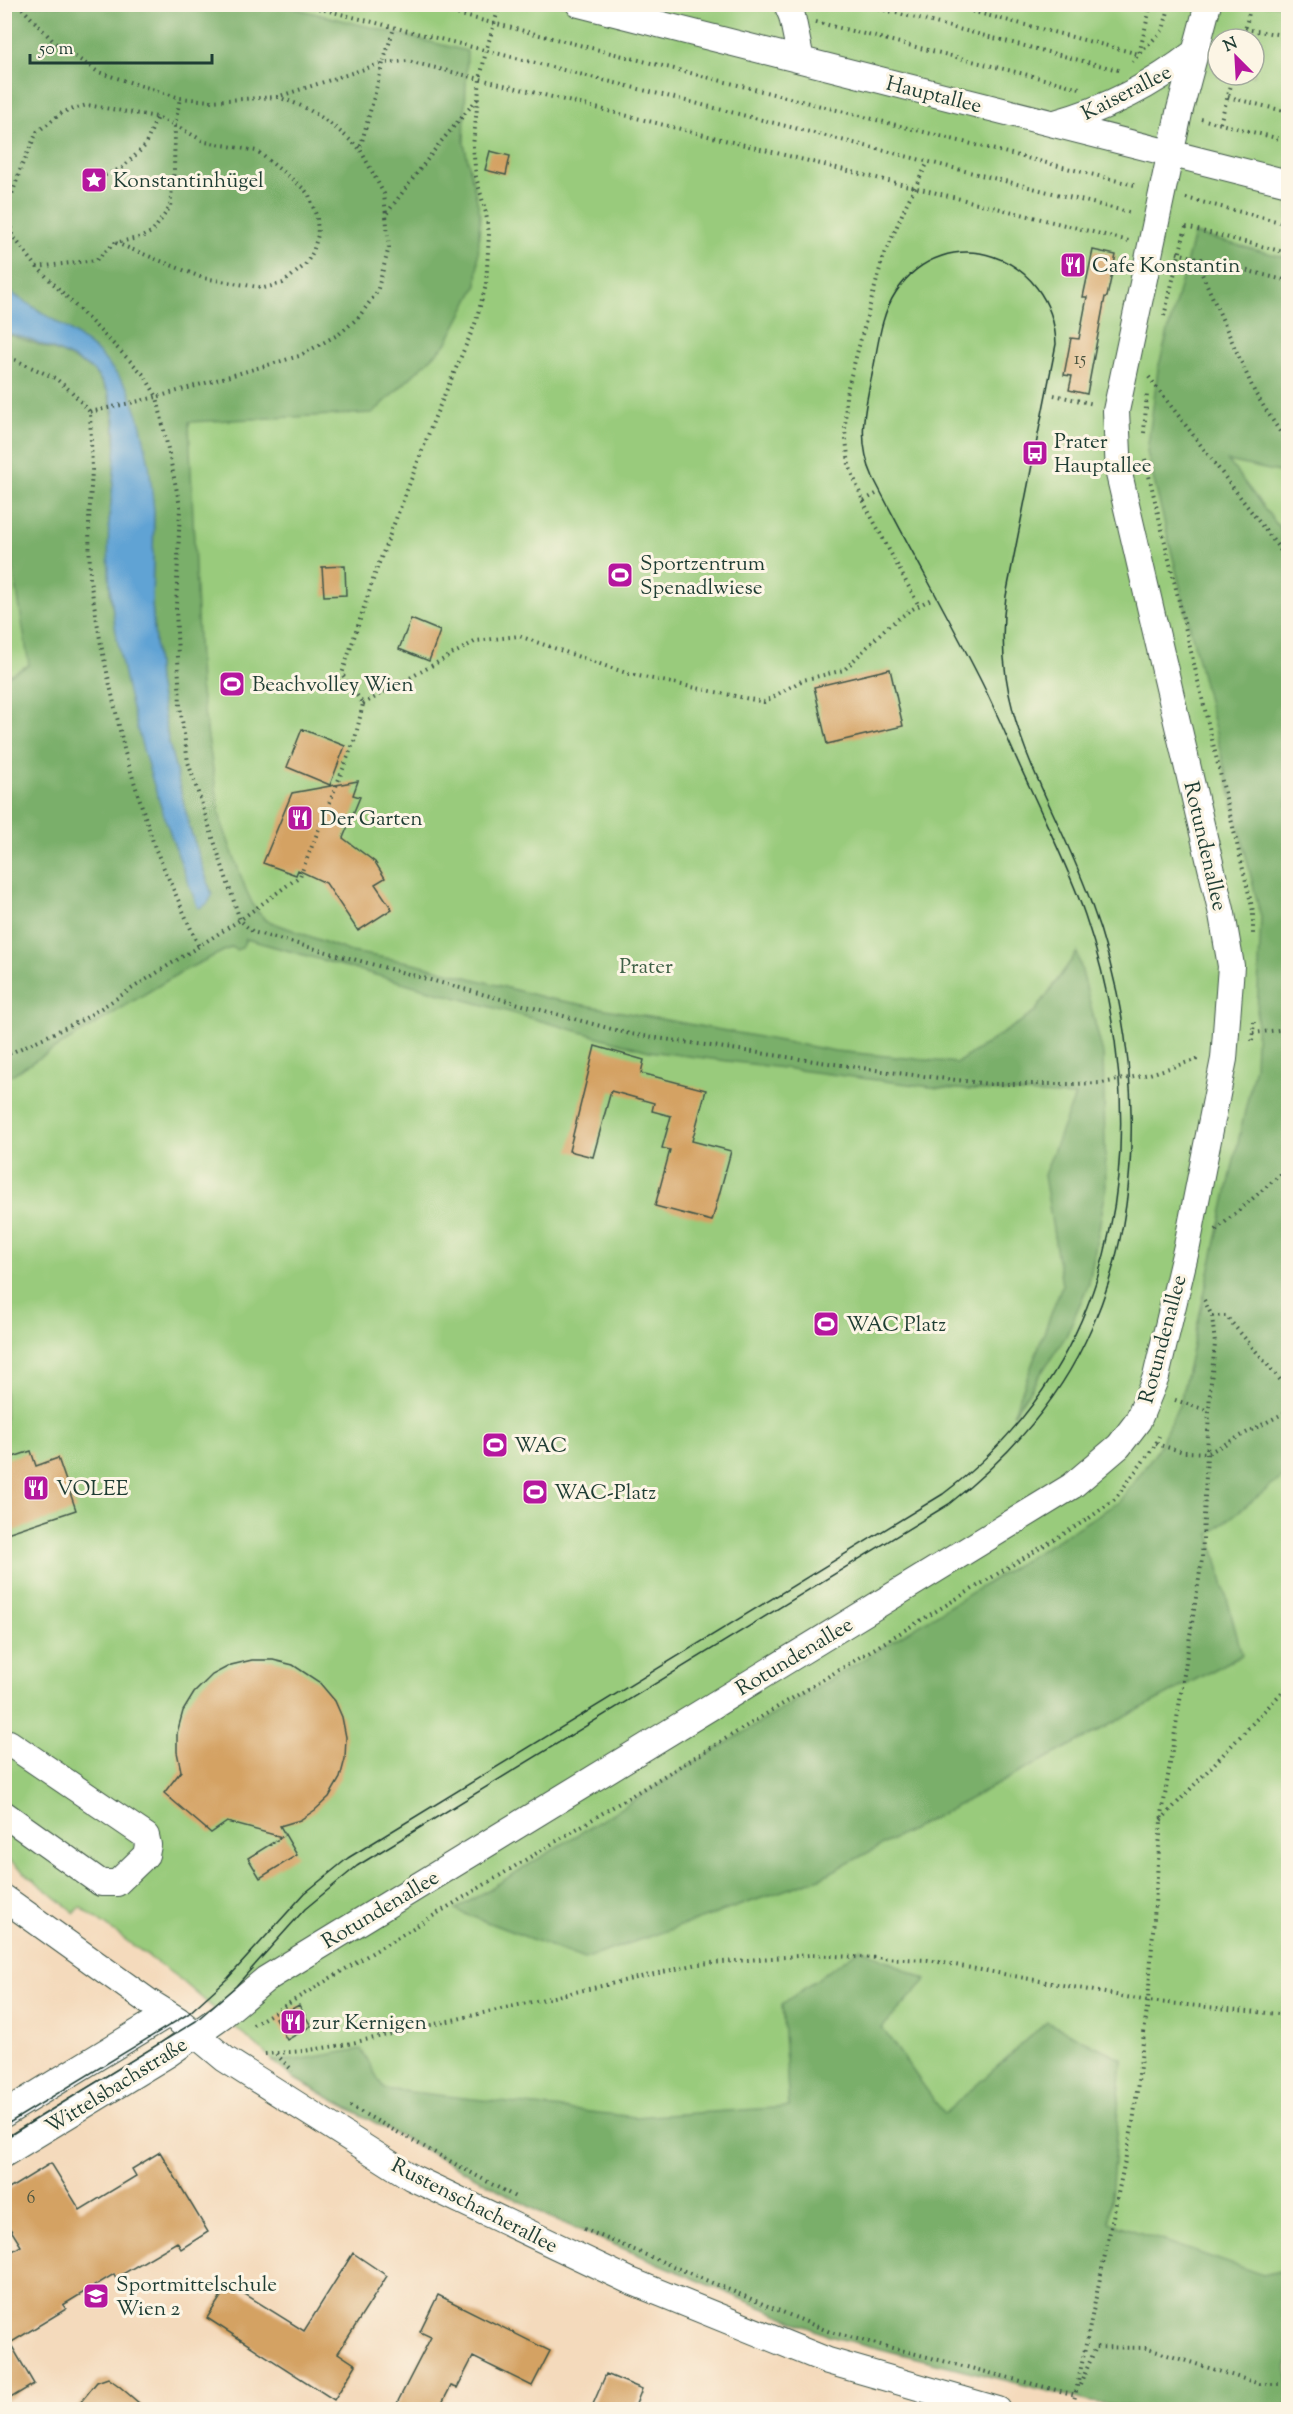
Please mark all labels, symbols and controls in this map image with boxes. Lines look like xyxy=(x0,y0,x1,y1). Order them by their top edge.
scale bar xyxy=(30,27,212,65)
north arrow xyxy=(1206,27,1266,87)
text: N xyxy=(1220,32,1242,59)
text: 50 m xyxy=(38,37,74,63)
street label: Kaiserallee xyxy=(1077,58,1177,129)
street label: Hauptallee xyxy=(883,70,984,122)
place icon: Konstantinhügel xyxy=(79,165,109,195)
place label: Konstantinhügel xyxy=(113,167,264,197)
restaurant icon: Cafe Konstantin xyxy=(1058,250,1088,280)
place label: Cafe Konstantin xyxy=(1092,252,1240,282)
house number: 15 xyxy=(1074,347,1086,373)
place label: Prater Hauptallee xyxy=(1054,428,1152,482)
bus stop icon: Prater Hauptallee xyxy=(1020,438,1050,468)
place label: Sportzentrum Spenadlwiese xyxy=(640,550,765,604)
sports icon: Sportzentrum Spenadlwiese xyxy=(605,560,635,590)
sports icon: Beachvolley Wien xyxy=(217,669,247,699)
place label: Beachvolley Wien xyxy=(252,671,414,701)
street label: Rotundenallee xyxy=(1175,779,1234,914)
restaurant icon: Der Garten xyxy=(285,803,315,833)
place label: Der Garten xyxy=(320,805,423,835)
park label: Prater xyxy=(619,953,673,983)
street label: Rotundenallee xyxy=(1132,1272,1195,1407)
sports icon: WAC Platz xyxy=(811,1309,841,1339)
place label: WAC Platz xyxy=(846,1311,946,1341)
sports icon: WAC xyxy=(480,1430,510,1460)
place label: WAC xyxy=(514,1432,567,1462)
restaurant icon: VOLEE xyxy=(21,1473,51,1503)
place label: VOLEE xyxy=(56,1475,129,1505)
sports icon: WAC-Platz xyxy=(520,1477,550,1507)
place label: WAC-Platz xyxy=(554,1479,656,1509)
street label: Rotundenallee xyxy=(731,1611,859,1705)
street label: Rotundenallee xyxy=(317,1864,445,1958)
restaurant icon: zur Kernigen xyxy=(278,2007,308,2037)
place label: zur Kernigen xyxy=(312,2009,427,2039)
street label: Wittelsbachstraße xyxy=(40,2031,194,2142)
street label: Rustenschacherallee xyxy=(386,2152,563,2262)
house number: 6 xyxy=(27,2186,36,2212)
place label: Sportmittelschule Wien 2 xyxy=(116,2271,277,2325)
school or university icon: Sportmittelschule Wien 2 xyxy=(81,2281,111,2311)

